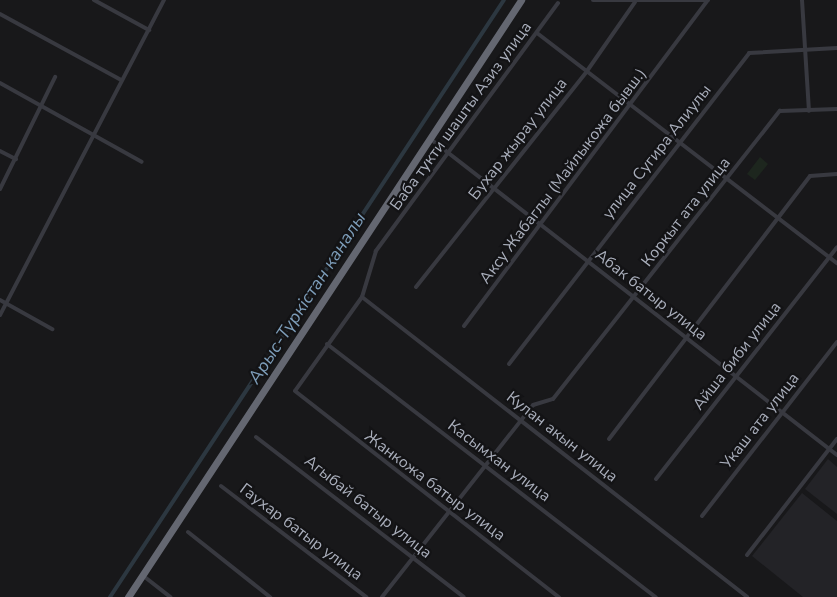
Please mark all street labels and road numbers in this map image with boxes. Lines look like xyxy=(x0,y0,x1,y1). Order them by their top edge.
street label: Баба тукти шашты Азиз улица xyxy=(386,18,536,214)
street label: Аксу Жабаглы (Майлыкожа бывш.) xyxy=(476,64,650,288)
street label: Бухар жырау улица xyxy=(465,74,571,204)
street label: улица Сугира Алиулы xyxy=(599,81,715,223)
street label: Коркыт ата улица xyxy=(637,154,735,270)
street label: Абак батыр улица xyxy=(591,245,711,345)
street label: Айша биби улица xyxy=(689,298,785,414)
street label: Укаш ата улица xyxy=(717,369,803,473)
street label: Кулан акын улица xyxy=(503,388,621,486)
street label: Касымхан улица xyxy=(444,416,554,506)
street label: Жанкожа батыр улица xyxy=(361,427,509,545)
street label: Агыбай батыр улица xyxy=(301,451,435,563)
street label: Гаухар батыр улица xyxy=(236,480,366,584)

